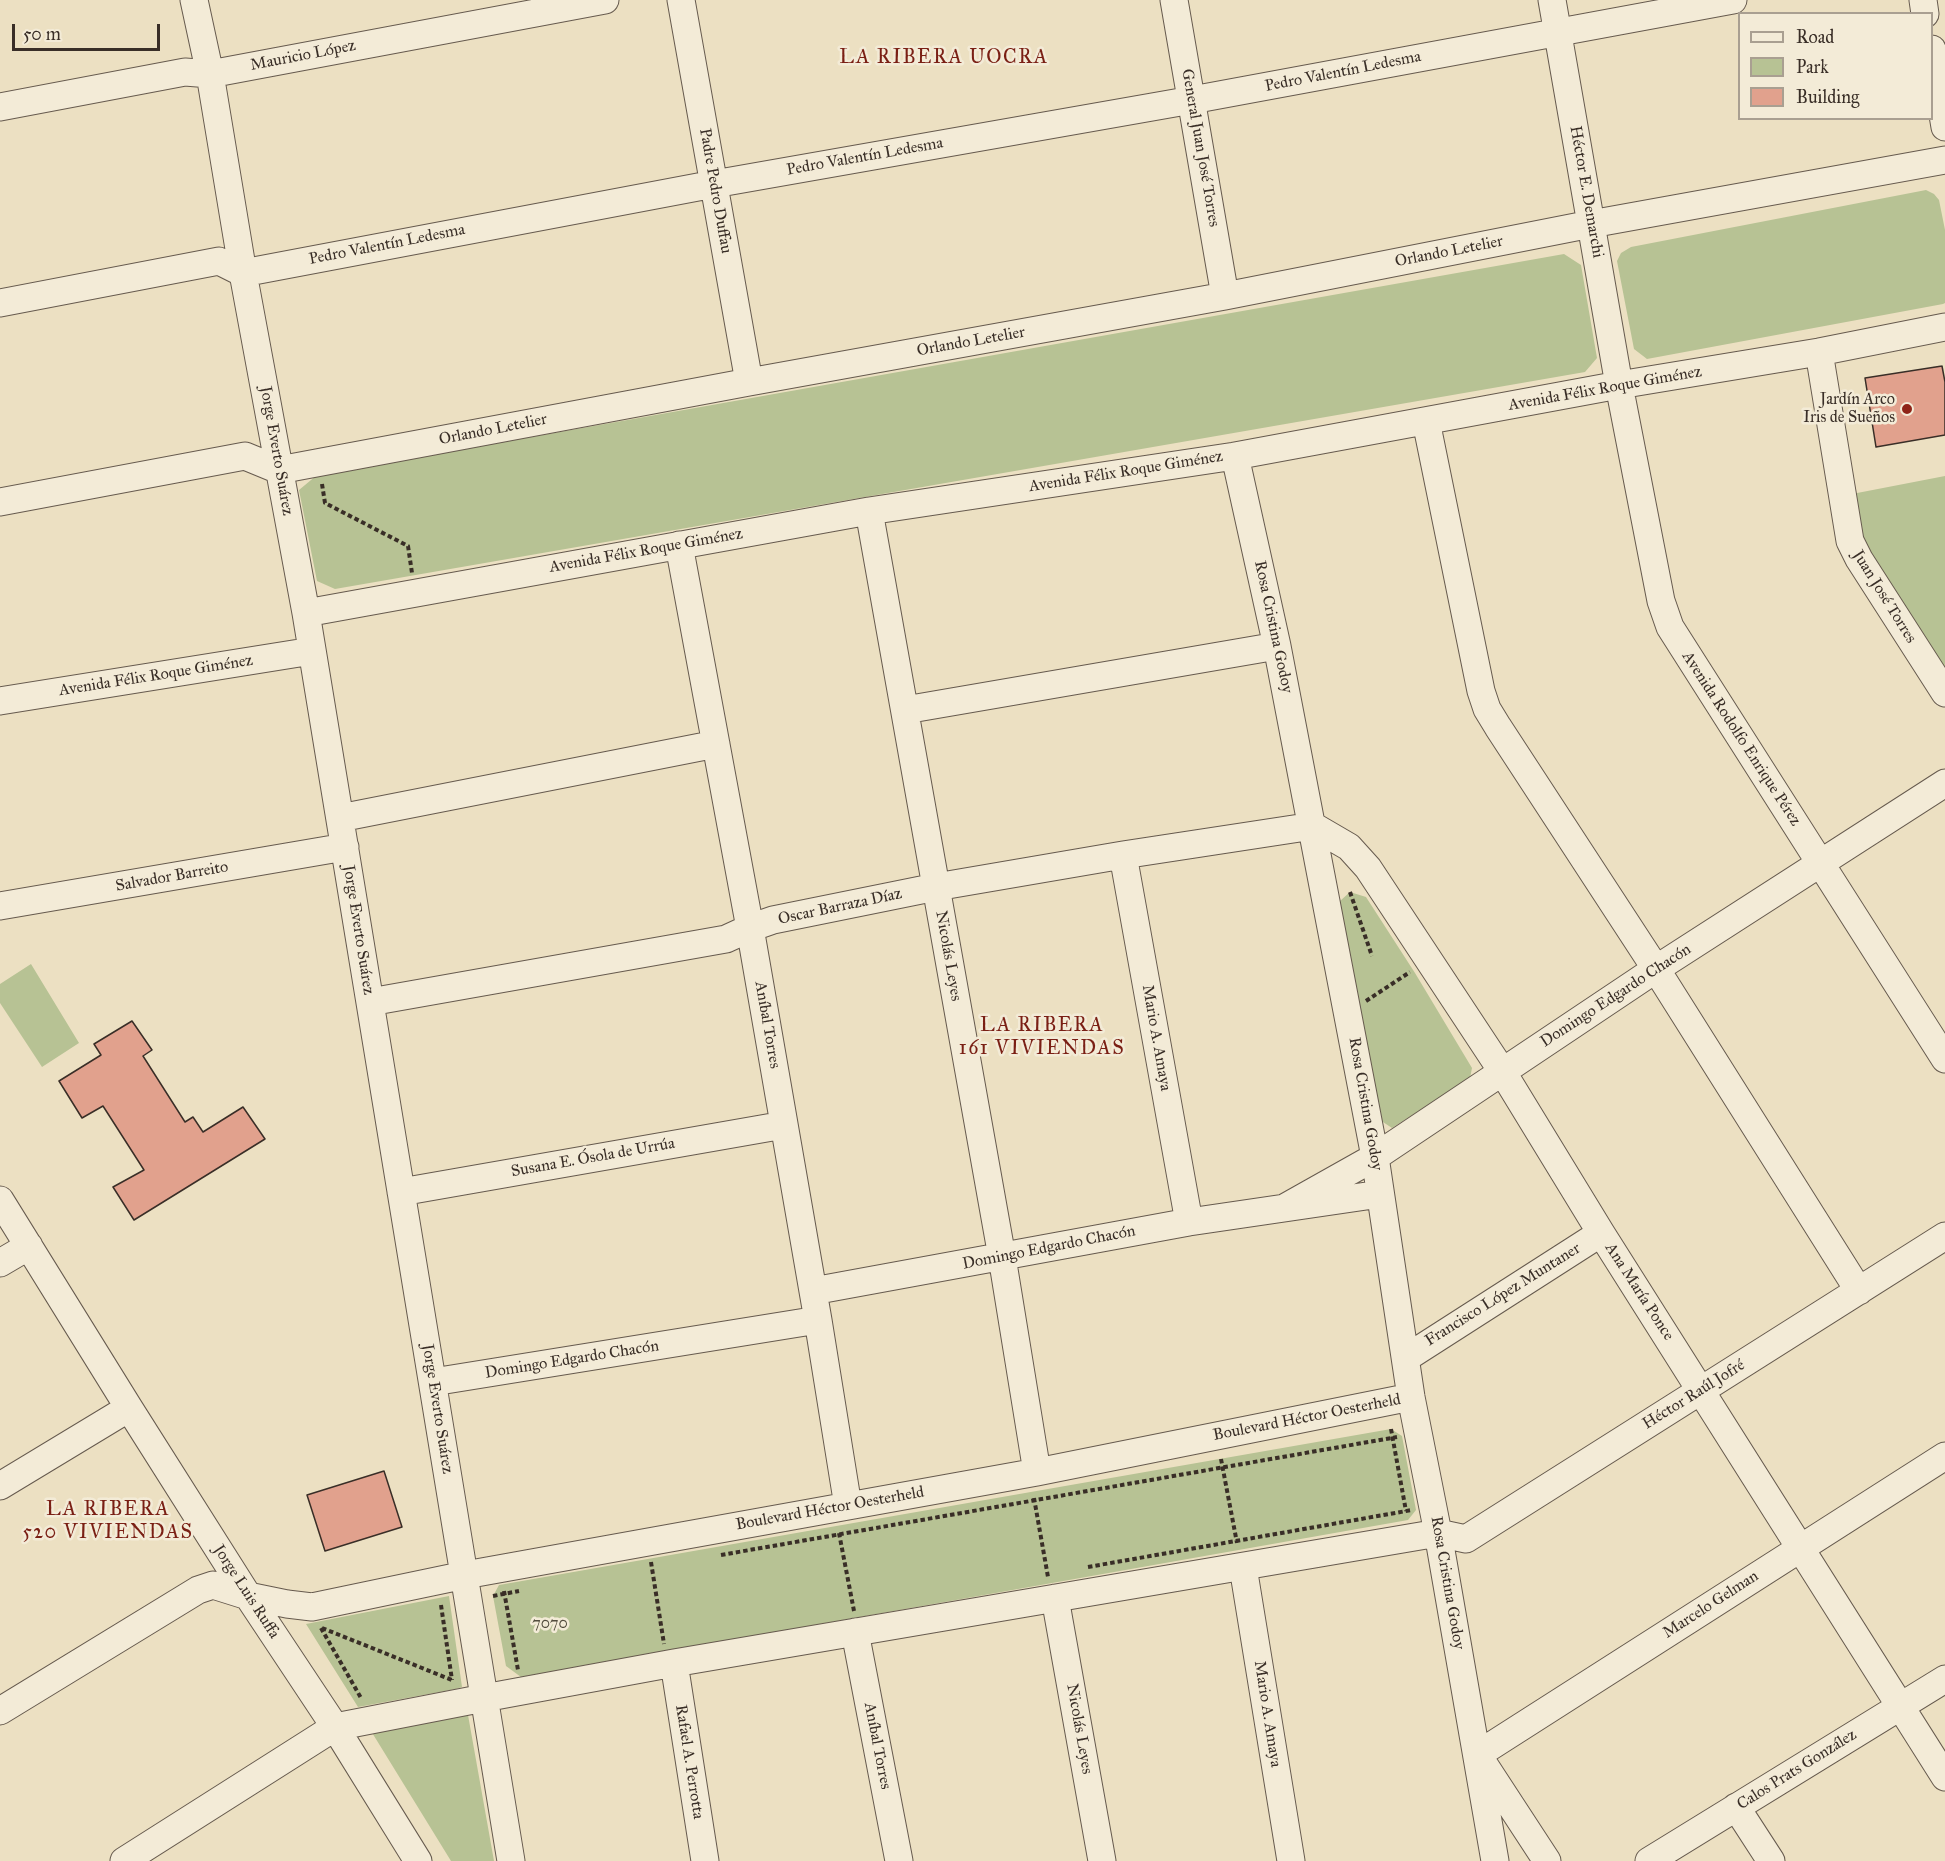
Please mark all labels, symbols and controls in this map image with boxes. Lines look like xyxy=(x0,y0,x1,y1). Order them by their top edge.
scale bar xyxy=(15,12,164,50)
legend xyxy=(1738,12,1933,120)
text: 50 m xyxy=(23,23,61,45)
text: Road xyxy=(1796,26,1834,48)
street label: Mauricio López xyxy=(249,36,357,76)
district label: LA RIBERA UOCRA xyxy=(839,46,1049,70)
street label: Pedro Valentín Ledesma xyxy=(1263,47,1423,97)
text: Park xyxy=(1796,56,1829,78)
street label: General Juan José Torres xyxy=(1177,67,1223,229)
text: Building xyxy=(1796,86,1859,108)
street label: Héctor E. Demarchi xyxy=(1565,124,1607,260)
street label: Padre Pedro Duffau xyxy=(695,127,735,255)
street label: Pedro Valentín Ledesma xyxy=(785,134,945,180)
street label: Pedro Valentín Ledesma xyxy=(307,220,467,270)
street label: Orlando Letelier xyxy=(1393,232,1505,272)
street label: Orlando Letelier xyxy=(915,323,1027,361)
street label: Avenida Félix Roque Giménez xyxy=(1507,363,1703,415)
street label: Jorge Everto Suárez xyxy=(255,385,297,517)
place label: Jardín Arco Iris de Sueños xyxy=(1803,390,1895,428)
marker: Jardín Arco Iris de Sueños xyxy=(1900,402,1914,416)
street label: Orlando Letelier xyxy=(437,410,549,450)
street label: Avenida Félix Roque Giménez xyxy=(1028,447,1224,497)
street label: Avenida Félix Roque Giménez xyxy=(548,525,744,577)
street label: Juan José Torres xyxy=(1848,547,1920,647)
street label: Rosa Cristina Godoy xyxy=(1250,559,1296,695)
street label: Avenida Rodolfo Enrique Pérez xyxy=(1677,648,1805,830)
street label: Avenida Félix Roque Giménez xyxy=(58,651,254,701)
street label: Salvador Barreito xyxy=(114,858,230,896)
street label: Jorge Everto Suárez xyxy=(338,864,378,996)
street label: Oscar Barraza Díaz xyxy=(776,885,904,929)
street label: Nicolás Leyes xyxy=(931,909,965,1003)
street label: Domingo Edgardo Chacón xyxy=(1537,940,1695,1052)
street label: Aníbal Torres xyxy=(750,980,784,1070)
street label: Mario A. Amaya xyxy=(1137,983,1175,1093)
district label: LA RIBERA 161 VIVIENDAS xyxy=(959,1014,1125,1061)
street label: Rosa Cristina Godoy xyxy=(1344,1036,1386,1172)
street label: Susana E. Ósola de Urrúa xyxy=(510,1134,676,1182)
street label: Domingo Edgardo Chacón xyxy=(961,1222,1137,1274)
street label: Francisco López Muntaner xyxy=(1422,1239,1584,1351)
street label: Ana María Ponce xyxy=(1600,1240,1678,1344)
street label: Domingo Edgardo Chacón xyxy=(484,1337,660,1383)
street label: Jorge Everto Suárez xyxy=(417,1343,457,1475)
street label: Héctor Raúl Jofré xyxy=(1639,1356,1749,1434)
street label: Boulevard Héctor Oesterheld xyxy=(1211,1390,1403,1446)
street label: Boulevard Héctor Oesterheld xyxy=(734,1483,926,1535)
district label: LA RIBERA 520 VIVIENDAS xyxy=(22,1498,194,1545)
street label: Rosa Cristina Godoy xyxy=(1426,1515,1468,1651)
street label: Jorge Luis Ruffa xyxy=(209,1542,283,1642)
street label: Marcelo Gelman xyxy=(1660,1567,1762,1643)
park label: 7070 xyxy=(532,1614,568,1634)
street label: Mario A. Amaya xyxy=(1249,1659,1285,1769)
street label: Nicolás Leyes xyxy=(1062,1682,1096,1776)
street label: Aníbal Torres xyxy=(859,1701,895,1791)
street label: Rafael A. Perrotta xyxy=(670,1703,708,1821)
street label: Calos Prats González xyxy=(1734,1726,1860,1814)

